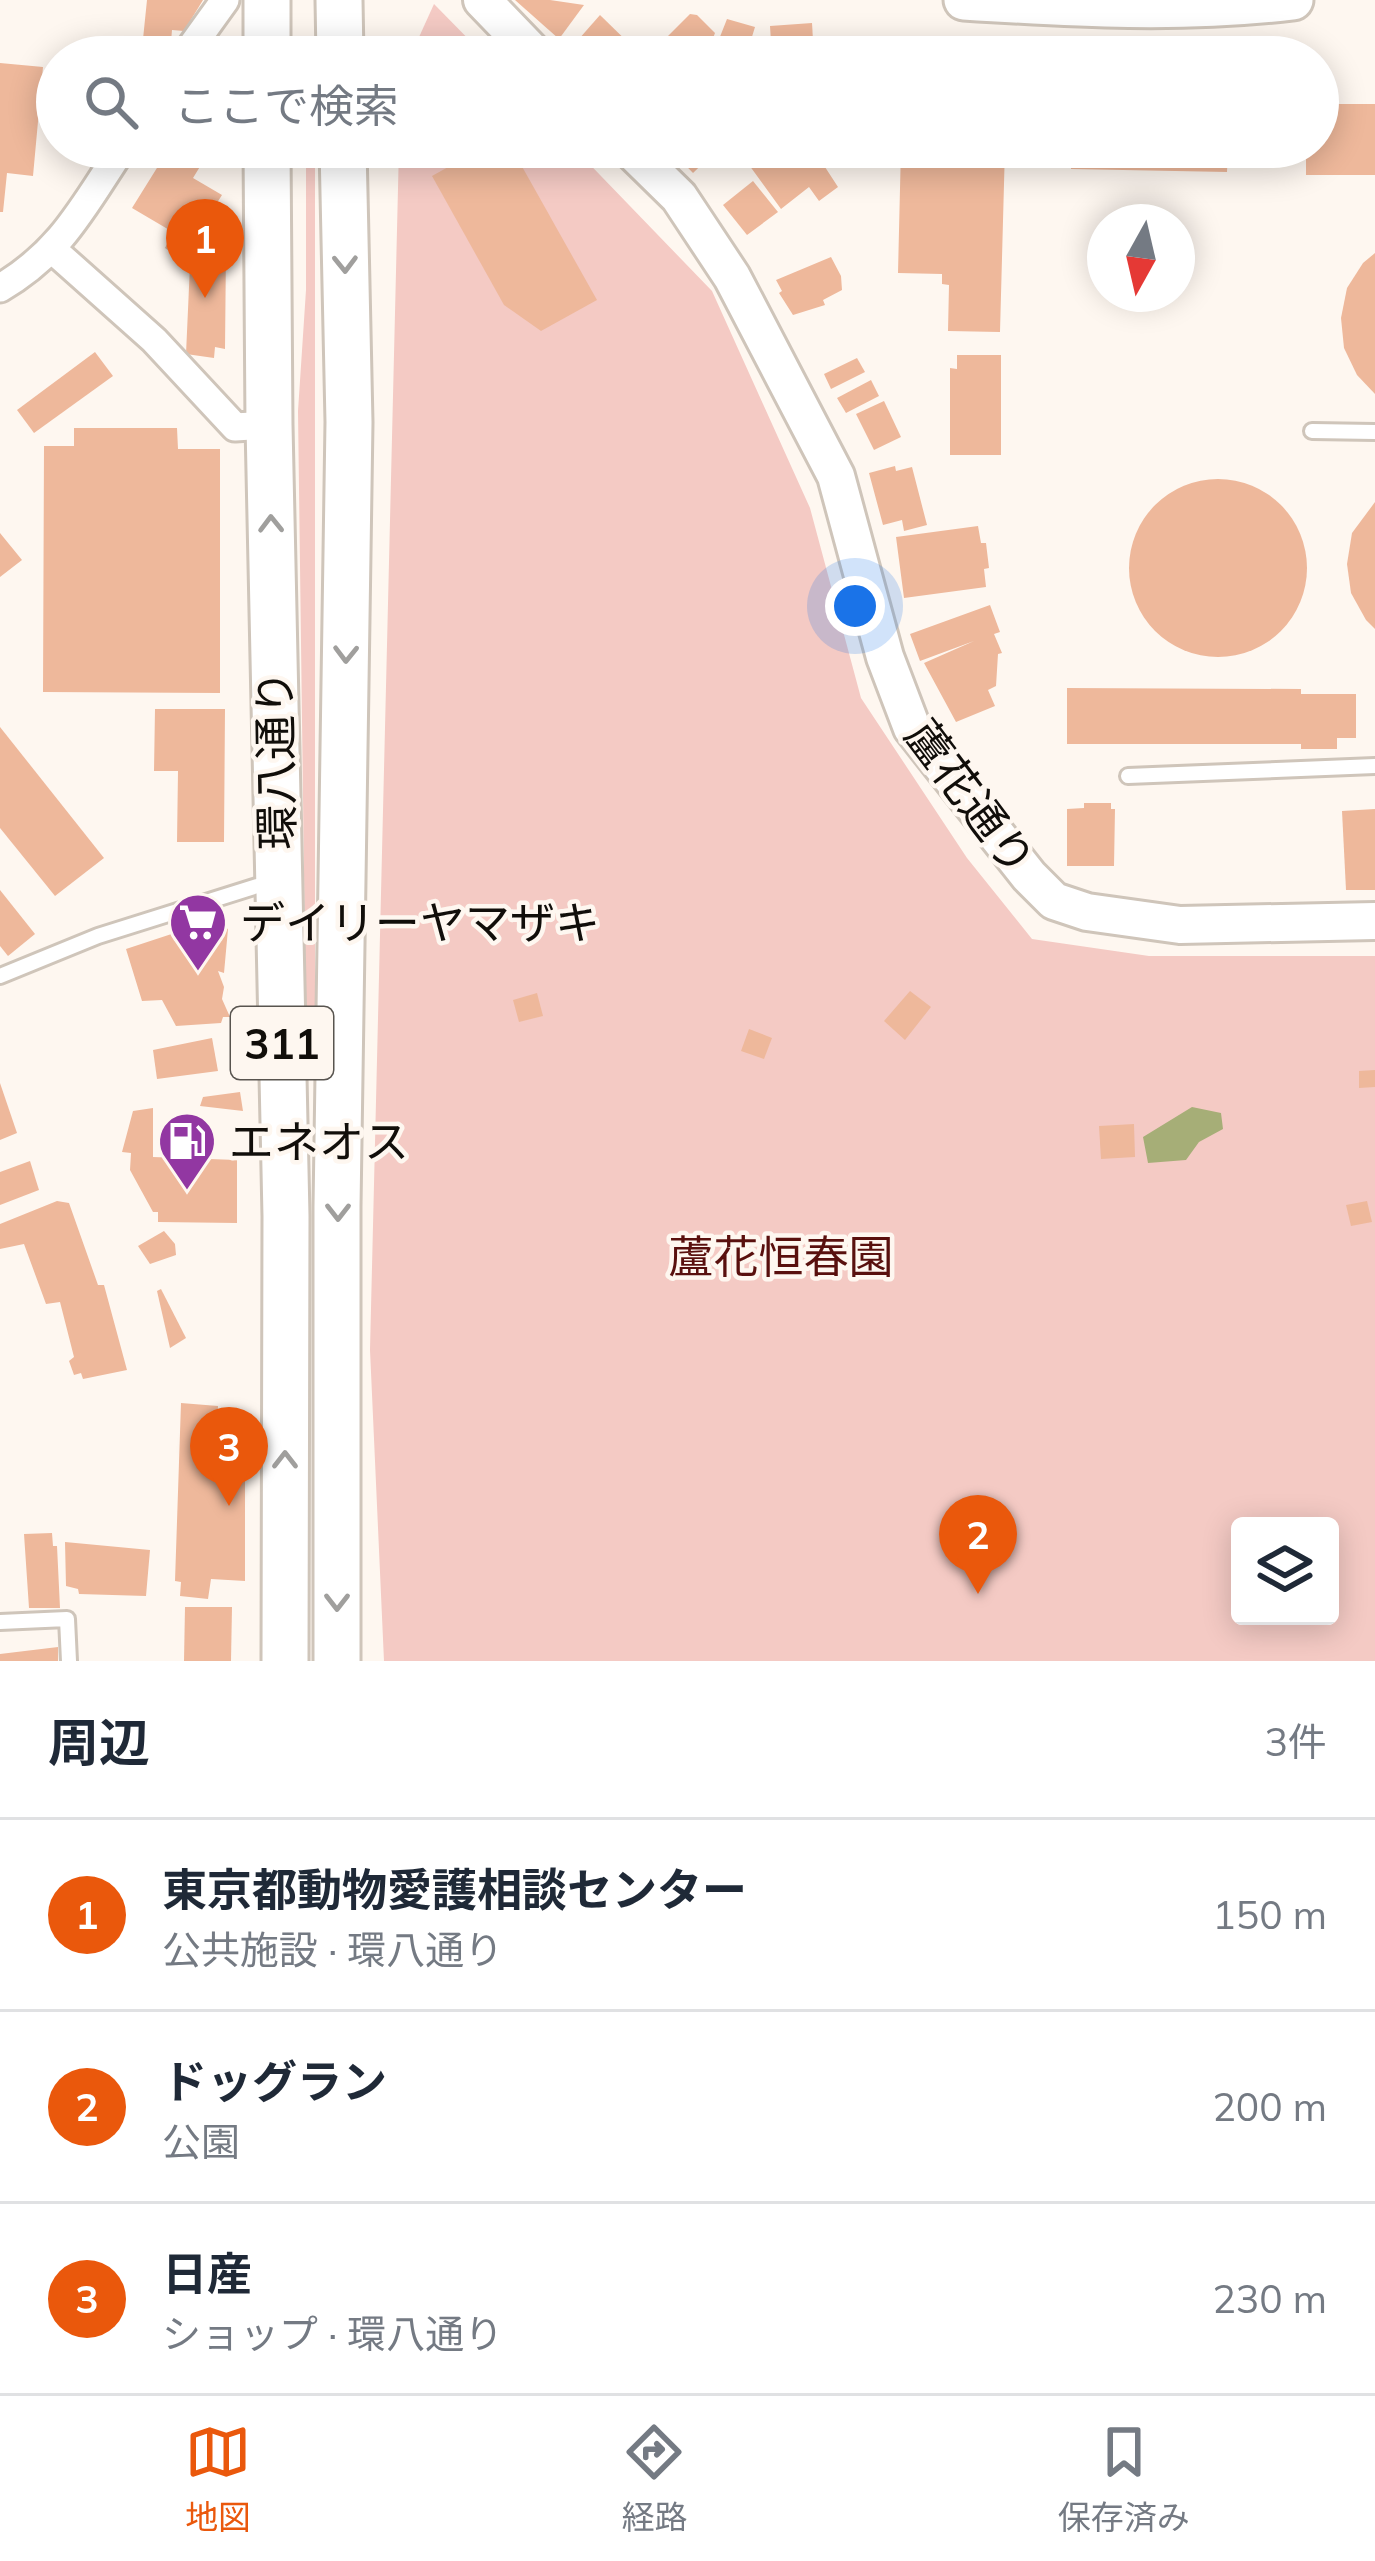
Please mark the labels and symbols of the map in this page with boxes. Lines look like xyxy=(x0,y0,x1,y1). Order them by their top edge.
pin: 1 xyxy=(166,199,244,298)
north arrow xyxy=(1087,204,1195,312)
one-way arrow xyxy=(332,255,358,274)
one-way arrow xyxy=(258,514,284,532)
your location xyxy=(825,576,885,636)
one-way arrow xyxy=(333,645,359,664)
street label: 環八通り xyxy=(245,670,305,850)
street label: 蘆花通り xyxy=(894,708,1048,886)
supermarket icon: デイリーヤマザキ xyxy=(167,891,229,973)
place label: デイリーヤマザキ xyxy=(240,894,600,950)
road number: 311 xyxy=(231,1007,333,1079)
fuel station icon: エネオス xyxy=(156,1110,218,1192)
place label: エネオス xyxy=(229,1113,409,1169)
one-way arrow xyxy=(325,1203,351,1222)
park label: 蘆花恒春園 xyxy=(668,1228,894,1284)
pin: 3 xyxy=(190,1407,268,1506)
one-way arrow xyxy=(272,1450,298,1468)
pin: 2 xyxy=(939,1495,1017,1594)
one-way arrow xyxy=(324,1594,350,1612)

